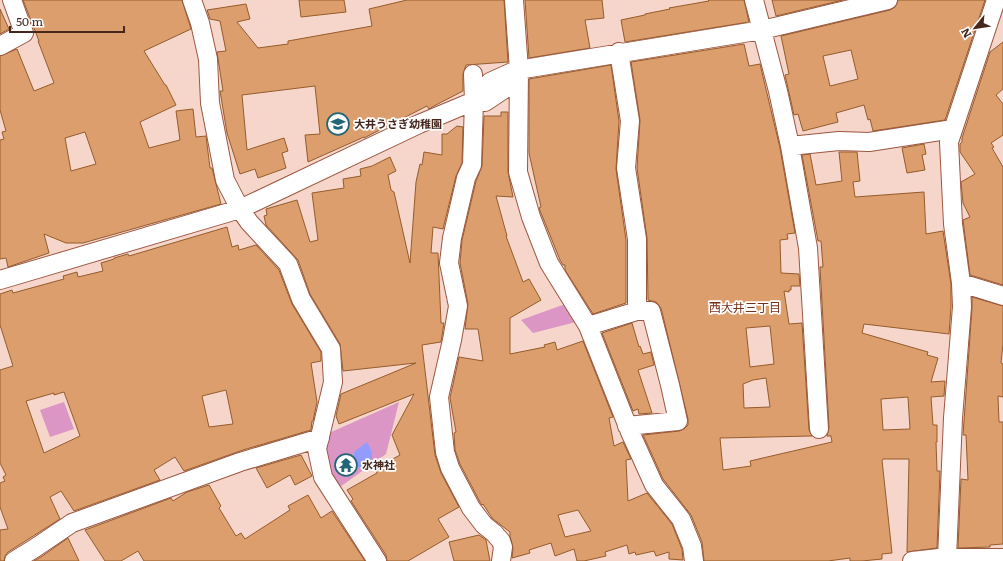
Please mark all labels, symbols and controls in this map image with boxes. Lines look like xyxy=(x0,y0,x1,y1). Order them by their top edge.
scale bar xyxy=(10,8,124,34)
north arrow xyxy=(955,8,995,48)
text: 50 m xyxy=(16,12,43,30)
text: N xyxy=(956,26,975,41)
school or university icon: 大井うさぎ幼稚園 xyxy=(325,111,351,137)
place label: 大井うさぎ幼稚園 xyxy=(354,115,442,131)
district label: 西大井三丁目 xyxy=(709,298,781,316)
temple icon: 水神社 xyxy=(333,452,359,478)
place label: 水神社 xyxy=(362,456,395,472)

